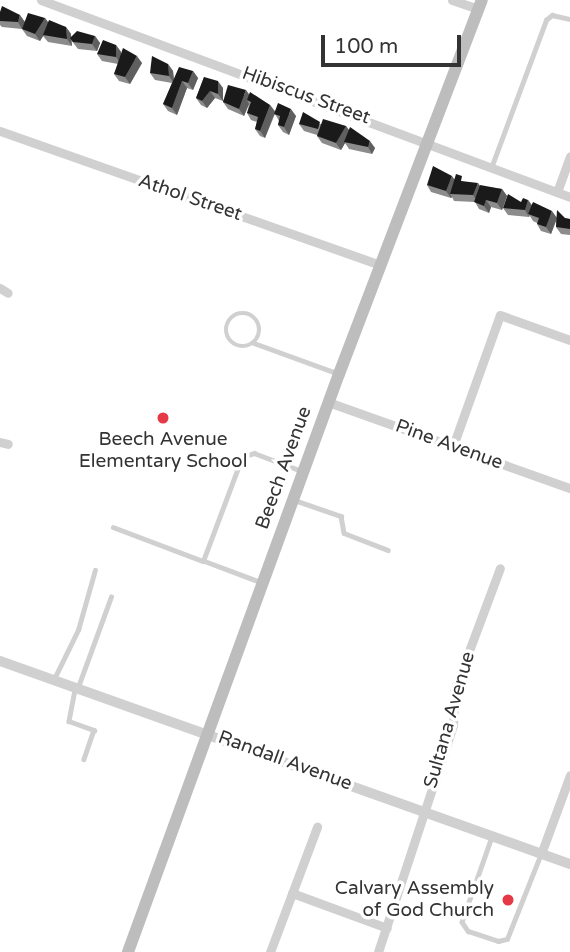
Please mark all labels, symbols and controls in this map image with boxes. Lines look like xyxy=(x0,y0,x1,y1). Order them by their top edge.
scale bar xyxy=(325,21,465,65)
text: 100 m xyxy=(334,34,398,59)
street label: Hibiscus Street xyxy=(239,62,373,130)
street label: Athol Street xyxy=(135,170,245,226)
street label: Beech Avenue xyxy=(251,403,317,533)
marker: Beech Avenue Elementary School xyxy=(155,410,171,426)
street label: Pine Avenue xyxy=(392,415,506,475)
place label: Beech Avenue Elementary School xyxy=(79,429,247,473)
street label: Sultana Avenue xyxy=(420,649,480,791)
street label: Randall Avenue xyxy=(215,726,355,796)
place label: Calvary Assembly of God Church xyxy=(335,878,494,922)
marker: Calvary Assembly of God Church xyxy=(500,892,516,908)

